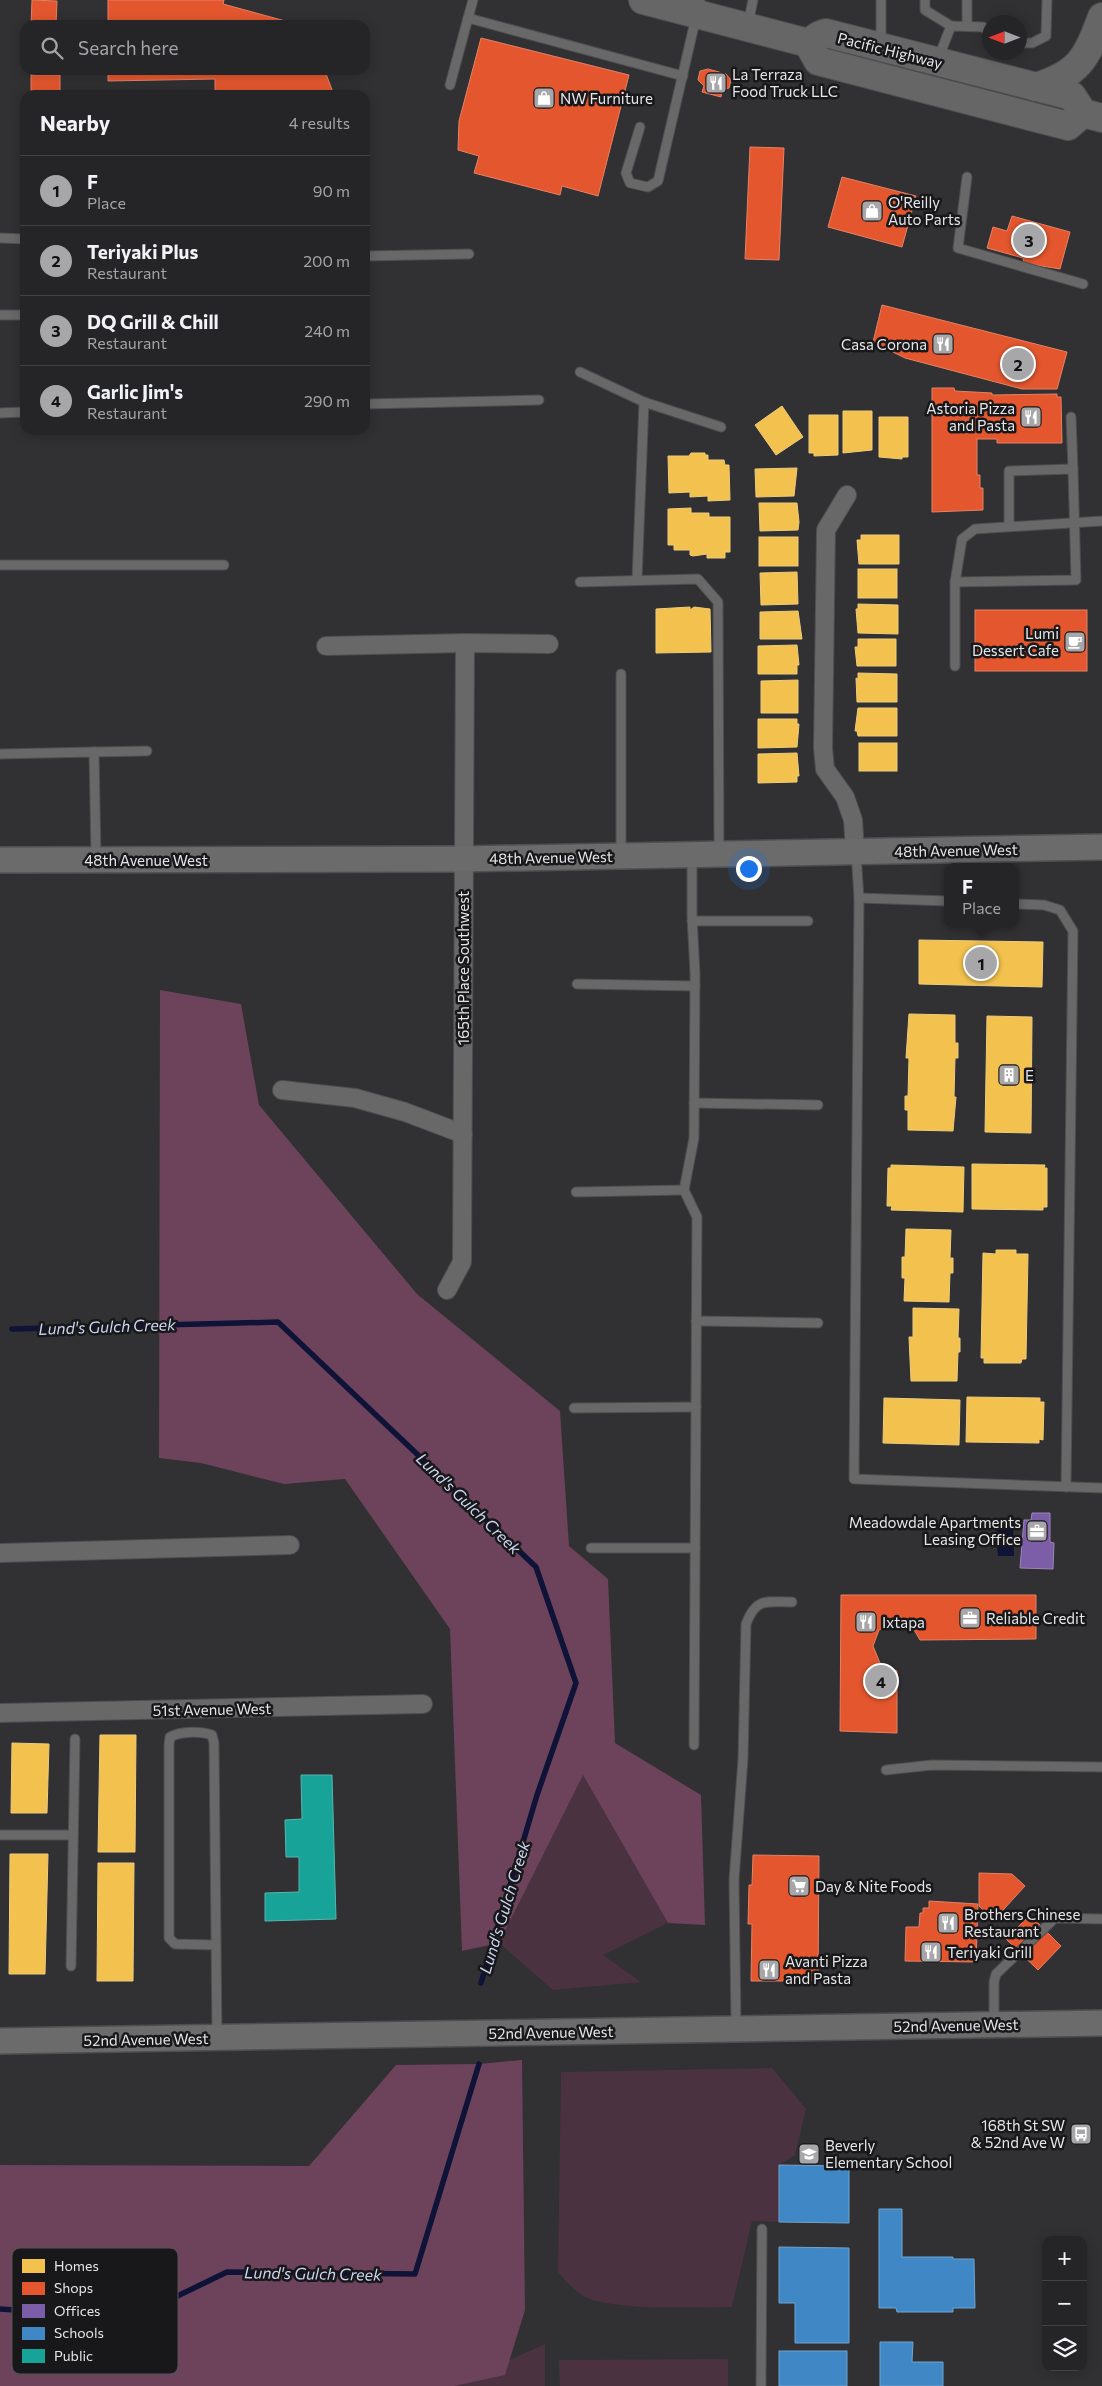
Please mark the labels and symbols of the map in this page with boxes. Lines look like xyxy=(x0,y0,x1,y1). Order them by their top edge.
north arrow xyxy=(982,15,1027,60)
street label: Pacific Highway xyxy=(836,28,945,72)
place label: La Terraza Food Truck LLC xyxy=(732,65,838,100)
restaurant icon: La Terraza Food Truck LLC xyxy=(704,71,728,95)
shop icon: NW Furniture xyxy=(532,86,556,110)
place label: NW Furniture xyxy=(560,89,653,107)
place label: O'Reilly Auto Parts xyxy=(888,193,961,228)
shop icon: O'Reilly Auto Parts xyxy=(860,199,884,223)
pin: 3 xyxy=(1013,221,1045,259)
restaurant icon: Casa Corona xyxy=(931,332,955,356)
place label: Casa Corona xyxy=(841,335,927,353)
pin: 2 xyxy=(1002,345,1034,383)
place label: Astoria Pizza and Pasta xyxy=(926,399,1015,434)
restaurant icon: Astoria Pizza and Pasta xyxy=(1019,405,1043,429)
place label: Lumi Dessert Cafe xyxy=(972,624,1059,659)
cafe icon: Lumi Dessert Cafe xyxy=(1063,630,1087,654)
street label: 48th Avenue West xyxy=(894,840,1018,860)
street label: 48th Avenue West xyxy=(489,847,613,867)
street label: 48th Avenue West xyxy=(84,851,208,869)
your location xyxy=(736,856,762,882)
street label: 165th Place Southwest xyxy=(454,891,472,1045)
pin: 1 xyxy=(965,944,997,982)
building icon: E xyxy=(997,1063,1021,1087)
place label: E xyxy=(1025,1066,1034,1084)
water label: Lund's Gulch Creek xyxy=(38,1314,176,1338)
water label: Lund's Gulch Creek xyxy=(413,1448,525,1558)
place label: Meadowdale Apartments Leasing Office xyxy=(849,1513,1021,1548)
office icon: Meadowdale Apartments Leasing Office xyxy=(1025,1519,1049,1543)
office icon: Reliable Credit xyxy=(958,1606,982,1630)
place label: Reliable Credit xyxy=(986,1609,1085,1627)
restaurant icon: Ixtapa xyxy=(854,1610,878,1634)
place label: Ixtapa xyxy=(882,1613,925,1631)
pin: 4 xyxy=(865,1662,897,1700)
street label: 51st Avenue West xyxy=(152,1699,272,1719)
water label: Lund's Gulch Creek xyxy=(475,1838,533,1976)
supermarket icon: Day & Nite Foods xyxy=(787,1874,811,1898)
place label: Day & Nite Foods xyxy=(815,1877,932,1895)
place label: Brothers Chinese Restaurant xyxy=(964,1905,1080,1940)
restaurant icon: Brothers Chinese Restaurant xyxy=(936,1911,960,1935)
restaurant icon: Teriyaki Grill xyxy=(919,1940,943,1964)
place label: Teriyaki Grill xyxy=(947,1943,1032,1961)
place label: Avanti Pizza and Pasta xyxy=(785,1952,868,1987)
restaurant icon: Avanti Pizza and Pasta xyxy=(757,1958,781,1982)
street label: 52nd Avenue West xyxy=(893,2015,1019,2035)
street label: 52nd Avenue West xyxy=(488,2022,614,2042)
street label: 52nd Avenue West xyxy=(83,2029,209,2049)
place label: 168th St SW & 52nd Ave W xyxy=(971,2116,1065,2151)
bus stop icon: 168th St SW & 52nd Ave W xyxy=(1069,2122,1093,2146)
place label: Beverly Elementary School xyxy=(825,2136,952,2171)
school or university icon: Beverly Elementary School xyxy=(797,2142,821,2166)
legend xyxy=(12,2248,178,2374)
text: Homes xyxy=(54,2257,99,2274)
water label: Lund's Gulch Creek xyxy=(244,2262,382,2284)
text: Shops xyxy=(54,2279,93,2296)
text: Offices xyxy=(54,2302,100,2319)
text: Schools xyxy=(54,2324,104,2341)
text: Public xyxy=(54,2347,93,2364)

